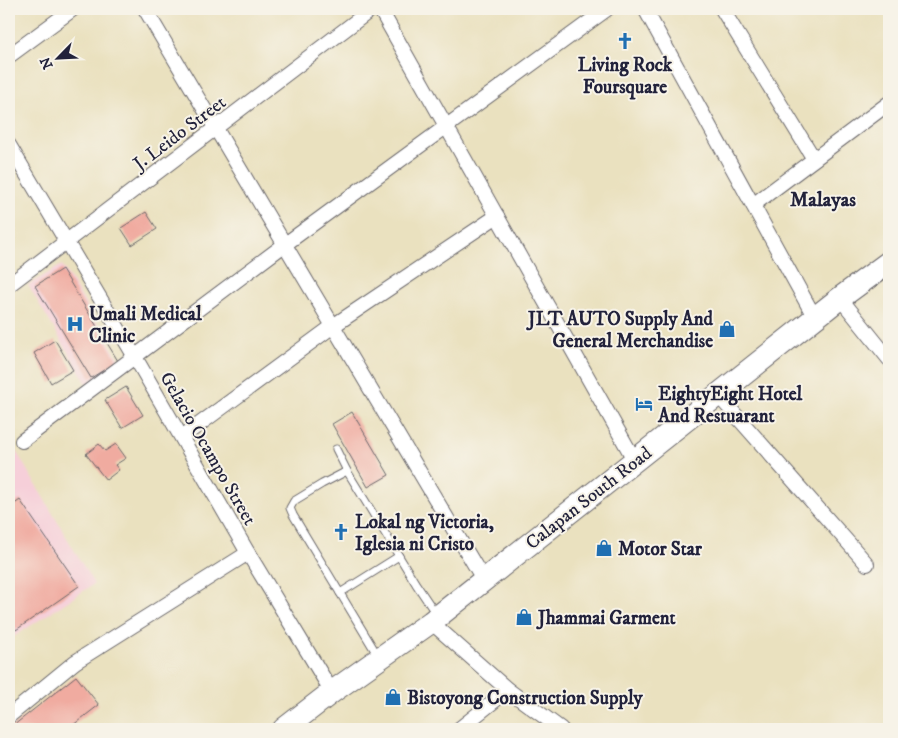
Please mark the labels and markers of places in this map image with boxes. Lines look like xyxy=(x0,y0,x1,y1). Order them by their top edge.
church icon: Living Rock Foursquare xyxy=(615,31,635,51)
place label: Living Rock Foursquare xyxy=(578,54,673,100)
place label: Umali Medical Clinic xyxy=(89,303,202,348)
place label: JLT AUTO Supply And General Merchandise xyxy=(526,308,714,353)
hospital icon: Umali Medical Clinic xyxy=(65,314,85,334)
shop icon: JLT AUTO Supply And General Merchandise xyxy=(717,319,737,339)
place label: EightyEight Hotel And Restuarant xyxy=(657,383,803,428)
hotel icon: EightyEight Hotel And Restuarant xyxy=(634,394,654,414)
place label: Lokal ng Victoria, Iglesia ni Cristo xyxy=(355,511,494,556)
church icon: Lokal ng Victoria, Iglesia ni Cristo xyxy=(331,522,351,542)
shop icon: Motor Star xyxy=(594,538,614,558)
place label: Motor Star xyxy=(618,538,703,561)
shop icon: Jhammai Garment xyxy=(514,607,534,627)
place label: Jhammai Garment xyxy=(536,607,677,630)
shop icon: Bistoyong Construction Supply xyxy=(383,687,403,707)
place label: Bistoyong Construction Supply xyxy=(407,687,643,710)

